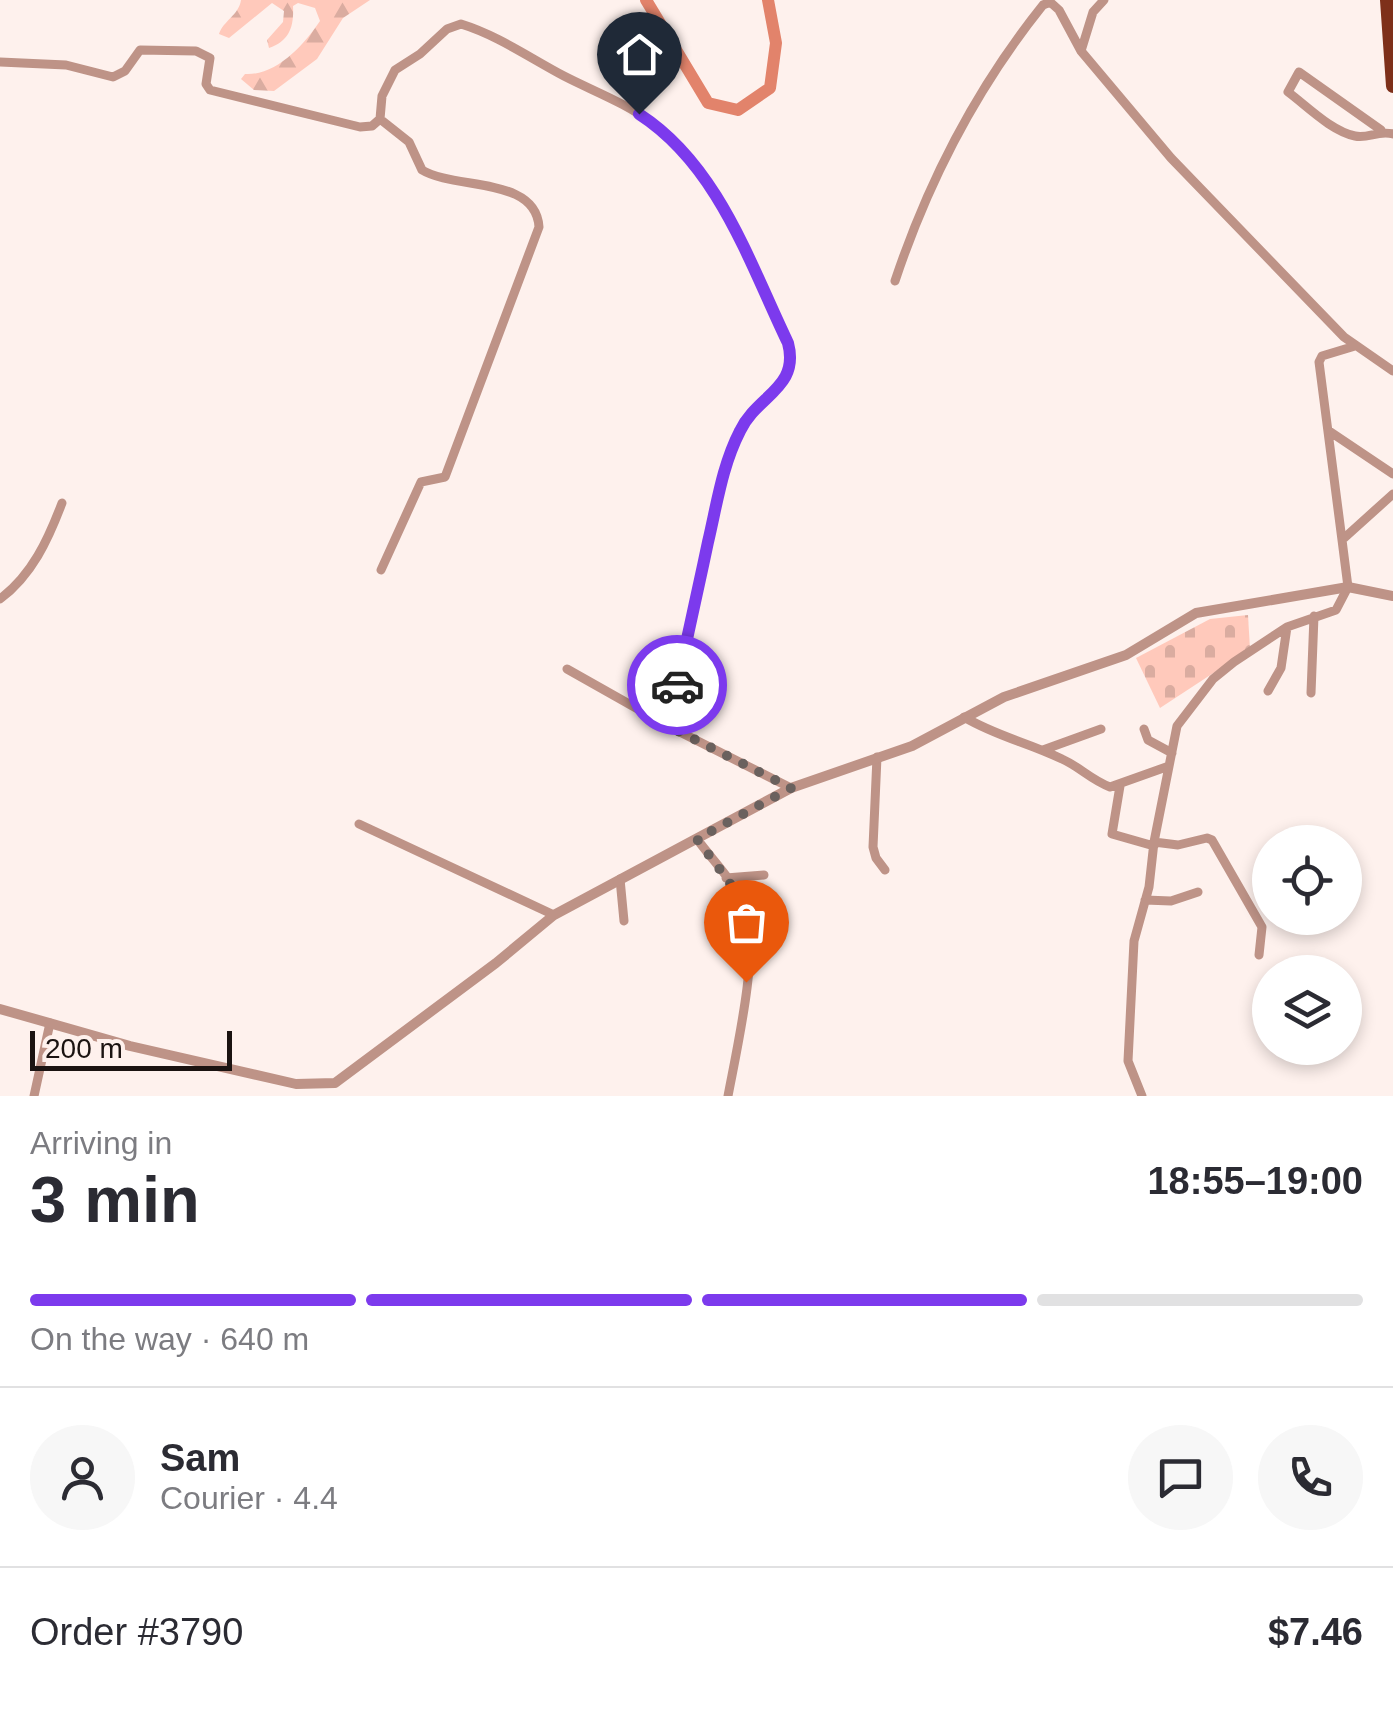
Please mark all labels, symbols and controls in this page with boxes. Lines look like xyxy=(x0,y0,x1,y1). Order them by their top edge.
pin xyxy=(597,12,682,115)
icon: home xyxy=(612,27,667,82)
courier xyxy=(627,635,727,735)
icon: car xyxy=(650,658,705,713)
map controls xyxy=(1252,825,1362,1065)
button: locate xyxy=(1252,825,1362,935)
pin xyxy=(704,880,789,983)
icon: bag xyxy=(719,895,774,950)
button: layers xyxy=(1252,955,1362,1065)
scale bar xyxy=(30,1026,232,1070)
text: 200 m xyxy=(45,1033,123,1064)
text: Arriving in xyxy=(30,1125,172,1161)
text: 18:55–19:00 xyxy=(1147,1160,1363,1202)
text: 3 min xyxy=(30,1163,200,1236)
text: On the way · 640 m xyxy=(30,1321,309,1357)
button: person xyxy=(30,1425,135,1530)
button: chat xyxy=(1128,1425,1233,1530)
button: phone xyxy=(1258,1425,1363,1530)
text: Sam xyxy=(160,1437,240,1479)
text: Courier · 4.4 xyxy=(160,1480,338,1516)
text: Order #3790 xyxy=(30,1611,243,1653)
text: $7.46 xyxy=(1268,1611,1363,1653)

